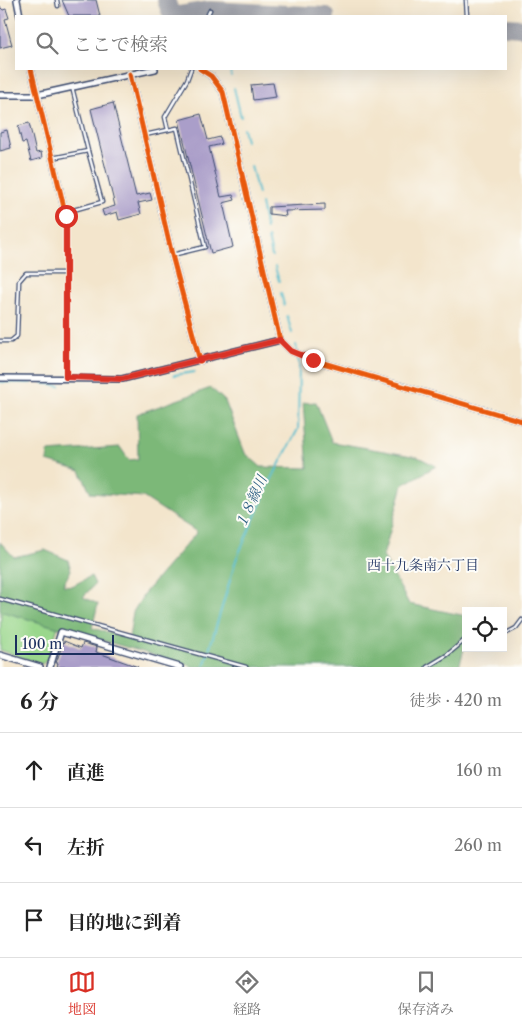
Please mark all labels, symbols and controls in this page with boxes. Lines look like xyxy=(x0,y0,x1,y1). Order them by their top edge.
search box xyxy=(15,15,507,70)
icon: search xyxy=(33,29,61,57)
text: ここで検索 xyxy=(73,33,168,56)
route start xyxy=(55,205,78,228)
route end xyxy=(302,349,325,372)
water label: １８線川 xyxy=(231,471,271,531)
district label: 西十九条南六丁目 xyxy=(367,556,479,574)
map controls xyxy=(462,607,507,652)
button: locate xyxy=(462,607,507,652)
scale bar xyxy=(15,632,114,655)
text: 100 m xyxy=(22,635,62,653)
text: 6 分 xyxy=(20,689,59,714)
text: 徒歩 · 420 m xyxy=(409,690,502,710)
icon: ahead xyxy=(20,756,48,784)
text: 160 m xyxy=(457,760,502,780)
text: 直進 xyxy=(67,761,105,784)
icon: left xyxy=(20,831,48,859)
text: 260 m xyxy=(454,835,502,855)
text: 左折 xyxy=(67,836,105,859)
icon: arrive xyxy=(20,906,48,934)
text: 目的地に到着 xyxy=(67,911,181,934)
tab: 地図 xyxy=(68,968,96,1018)
tab: 経路 xyxy=(233,968,261,1018)
tab: 保存済み xyxy=(398,968,454,1018)

